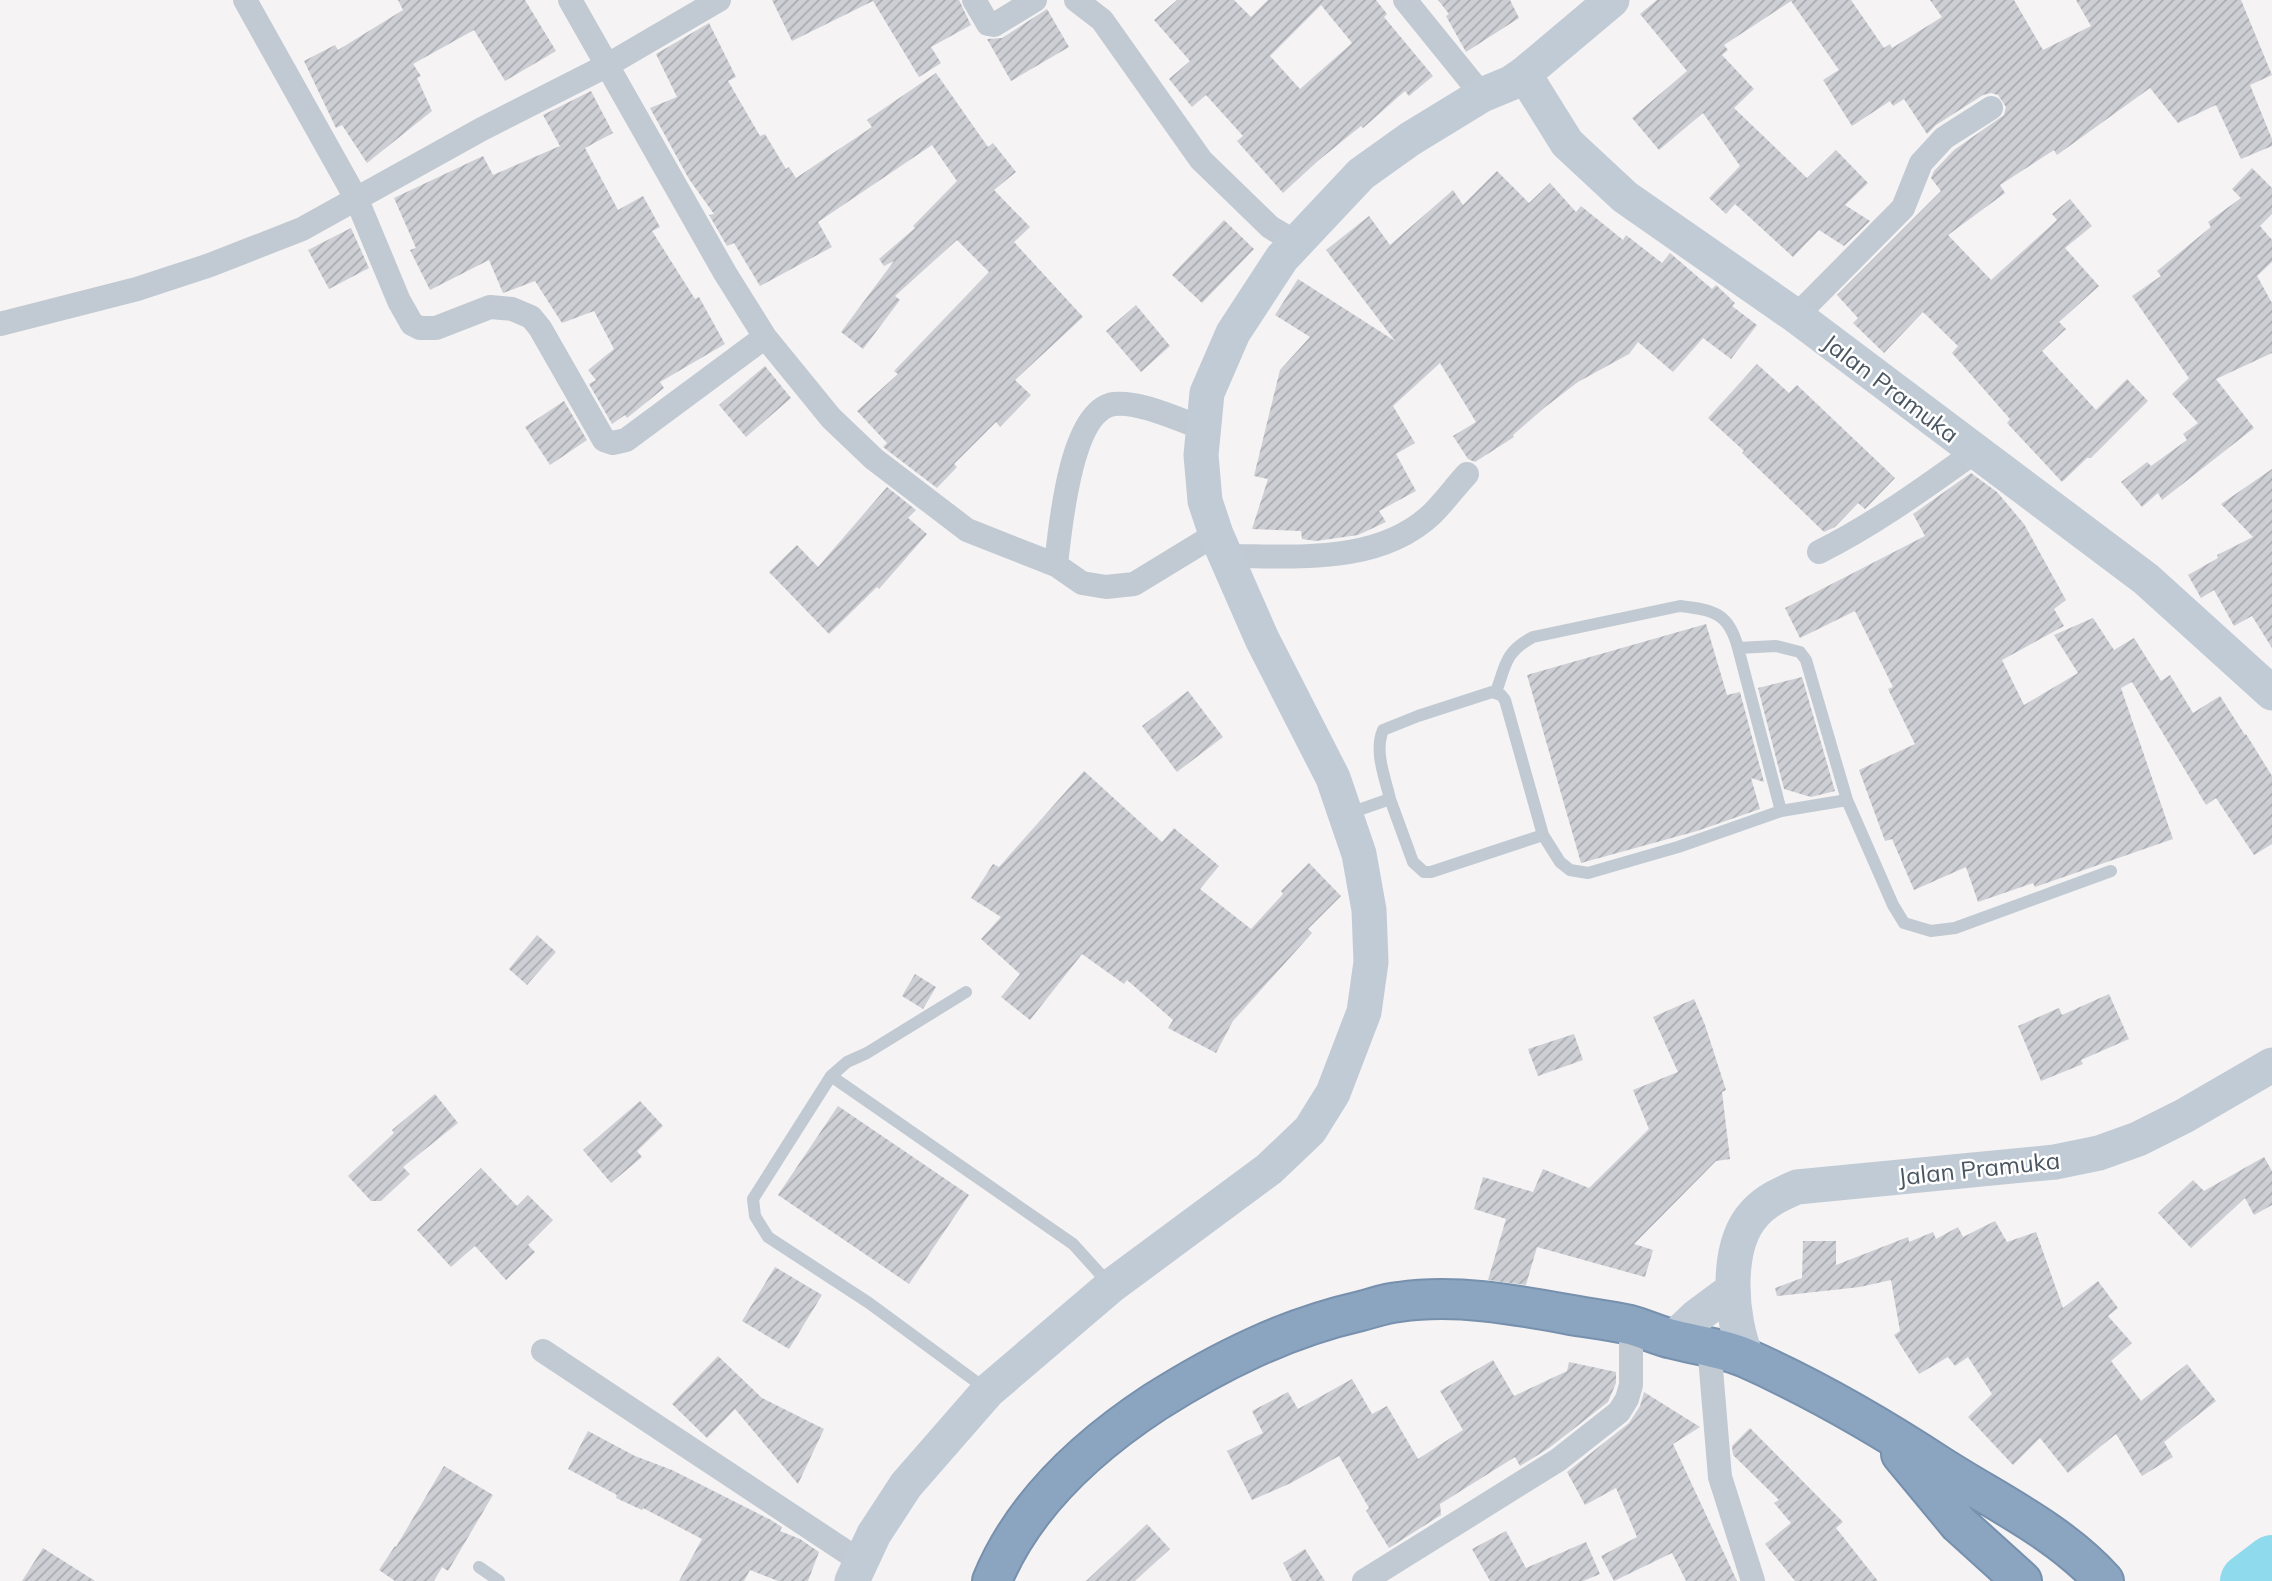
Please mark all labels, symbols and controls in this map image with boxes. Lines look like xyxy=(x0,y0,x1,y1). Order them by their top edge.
street label: Jalan Pramuka xyxy=(1817,327,1965,449)
street label: Jalan Pramuka xyxy=(1897,1145,2061,1191)

